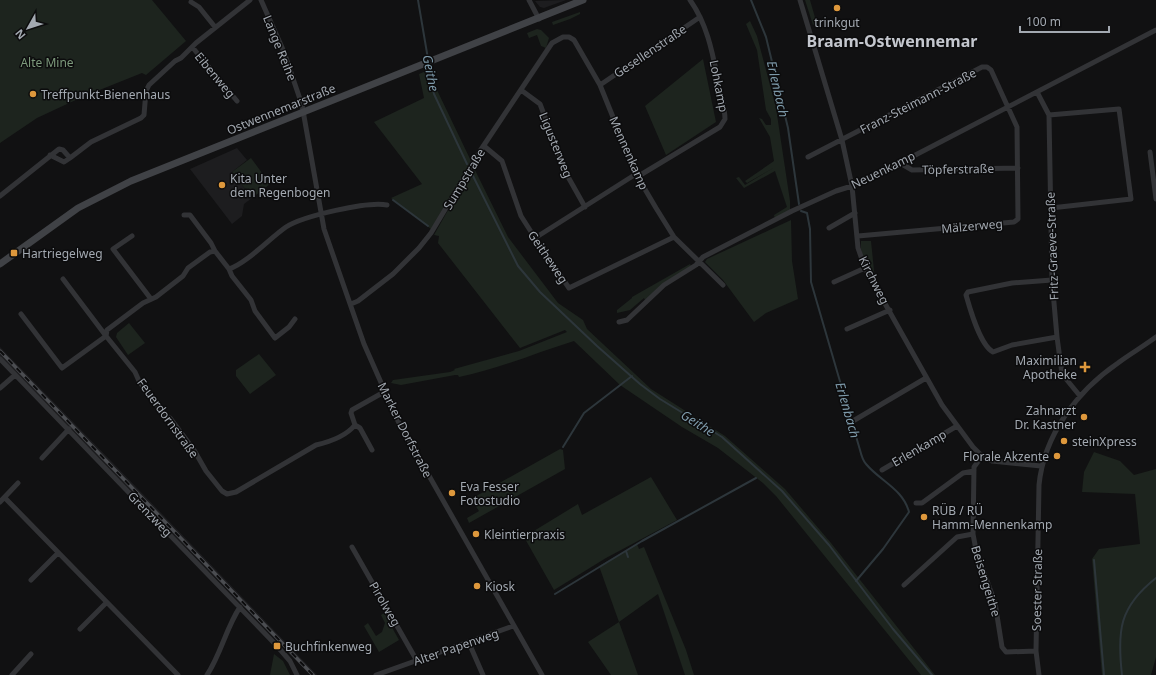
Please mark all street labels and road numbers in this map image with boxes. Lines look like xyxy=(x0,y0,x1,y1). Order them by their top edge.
street label: Lange Reihe xyxy=(259,13,301,83)
street label: Gesellenstraße xyxy=(610,20,690,82)
street label: Eibenweg xyxy=(191,49,239,101)
street label: Lohkamp xyxy=(706,59,732,113)
street label: Franz-Steimann-Straße xyxy=(857,64,979,138)
street label: Ostwennemarstraße xyxy=(224,79,338,139)
street label: Ligusterweg xyxy=(535,110,577,180)
street label: Mennenkamp xyxy=(605,114,653,192)
street label: Sumpstraße xyxy=(439,145,489,213)
street label: Neuenkamp xyxy=(848,147,918,193)
street label: Töpferstraße xyxy=(922,160,994,178)
street label: Fritz-Graeve-Straße xyxy=(1042,191,1062,300)
street label: Mälzerweg xyxy=(941,215,1003,237)
street label: Geitheweg xyxy=(524,227,572,287)
street label: Kirchweg xyxy=(855,253,893,307)
street label: Feuerdornstraße xyxy=(133,375,203,462)
street label: Marker Dorfstraße xyxy=(374,379,436,481)
street label: Erlenkamp xyxy=(888,425,950,471)
street label: Grenzweg xyxy=(124,488,176,540)
street label: Beisengeithe xyxy=(967,543,1005,619)
street label: Soester Straße xyxy=(1028,549,1046,631)
street label: Pirolweg xyxy=(365,579,405,629)
street label: Alter Papenweg xyxy=(411,624,501,670)

